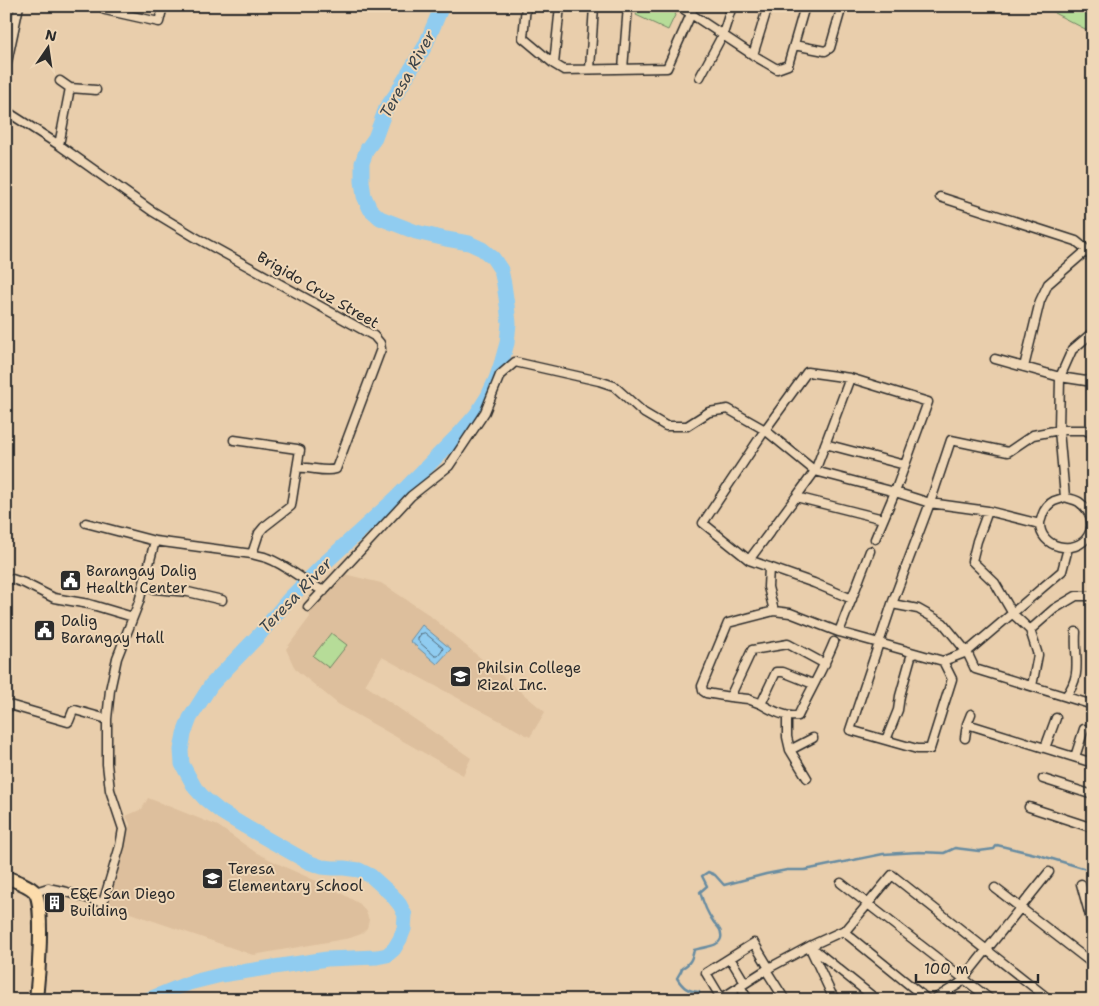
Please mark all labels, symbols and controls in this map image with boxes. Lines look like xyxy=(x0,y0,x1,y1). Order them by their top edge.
north arrow xyxy=(22,22,72,72)
text: N xyxy=(43,25,58,45)
water label: Teresa River xyxy=(375,26,440,122)
street label: Brigido Cruz Street xyxy=(253,247,383,333)
water label: Teresa River xyxy=(254,553,337,637)
place label: Barangay Dalig Health Center xyxy=(86,561,197,598)
public building icon: Barangay Dalig Health Center xyxy=(58,568,82,592)
place label: Dalig Barangay Hall xyxy=(61,611,165,648)
public building icon: Dalig Barangay Hall xyxy=(33,618,57,642)
place label: Philsin College Rizal Inc. xyxy=(477,658,581,695)
school or university icon: Philsin College Rizal Inc. xyxy=(449,665,473,689)
place label: Teresa Elementary School xyxy=(228,859,364,896)
school or university icon: Teresa Elementary School xyxy=(200,866,224,890)
place label: E&E San Diego Building xyxy=(70,884,175,921)
building icon: E&E San Diego Building xyxy=(42,891,66,915)
scale bar xyxy=(916,951,1039,983)
text: 100 m xyxy=(924,959,969,979)

